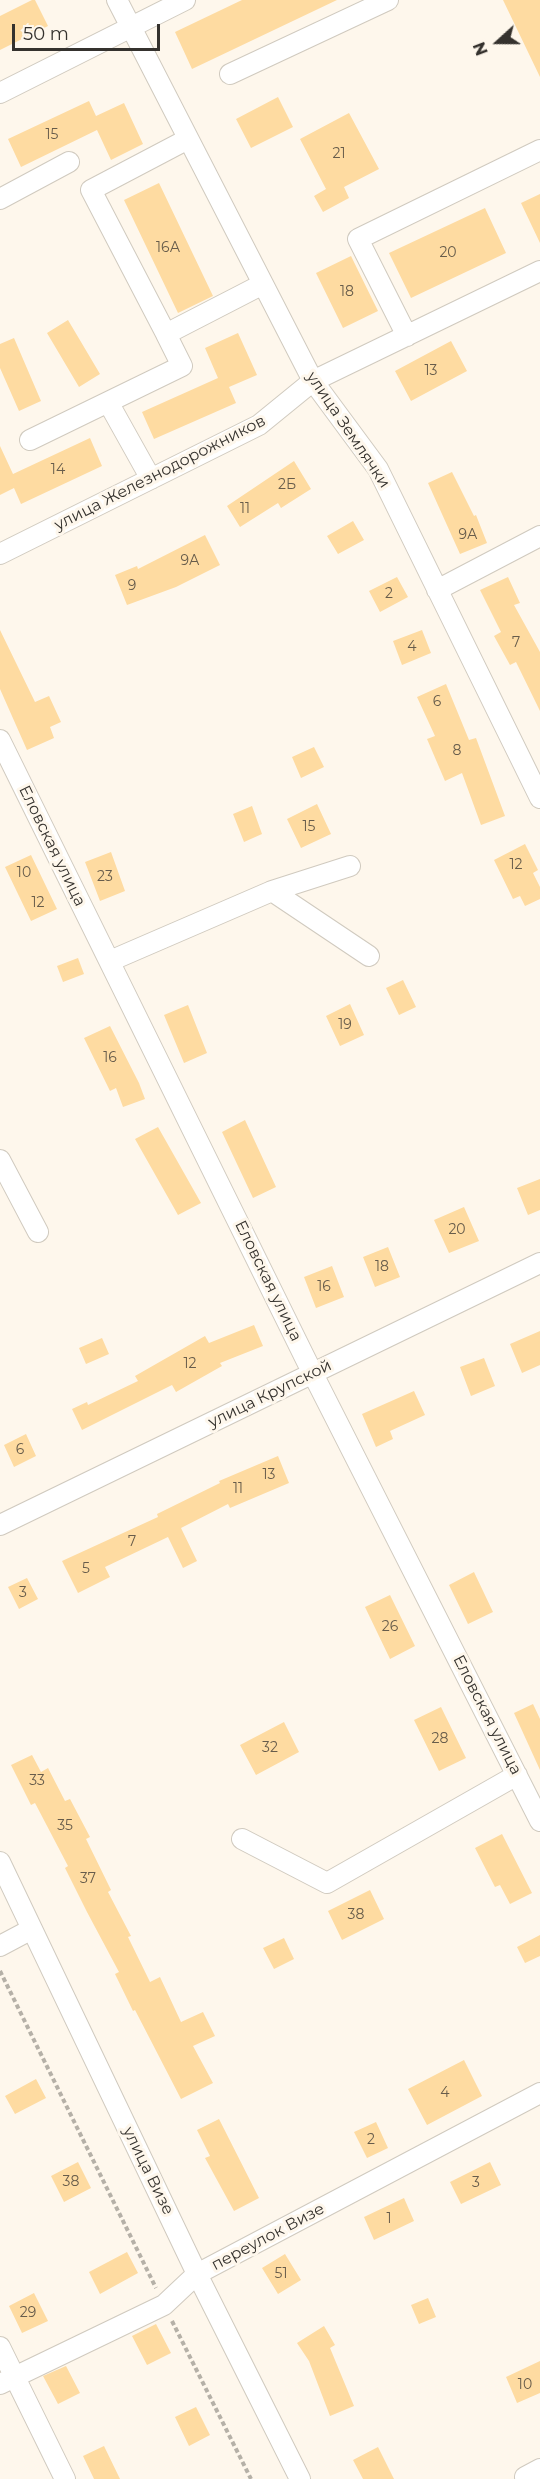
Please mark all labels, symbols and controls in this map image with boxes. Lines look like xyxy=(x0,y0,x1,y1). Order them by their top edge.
scale bar xyxy=(15,12,164,50)
north arrow xyxy=(468,12,528,72)
text: 50 m xyxy=(23,23,69,45)
text: N xyxy=(470,39,492,58)
house number: 15 xyxy=(46,127,58,143)
house number: 21 xyxy=(332,146,346,162)
house number: 16А xyxy=(156,240,180,256)
house number: 20 xyxy=(439,245,457,261)
house number: 18 xyxy=(340,284,354,300)
house number: 13 xyxy=(425,363,437,379)
street label: улица Землячки xyxy=(302,368,394,492)
street label: улица Железнодорожников xyxy=(51,411,269,535)
house number: 14 xyxy=(51,462,65,478)
house number: 2Б xyxy=(278,477,296,493)
house number: 11 xyxy=(240,501,250,517)
house number: 9А xyxy=(459,527,477,543)
house number: 9А xyxy=(181,553,199,569)
house number: 9 xyxy=(128,578,136,594)
house number: 2 xyxy=(385,586,393,602)
house number: 7 xyxy=(512,635,520,651)
house number: 4 xyxy=(407,639,417,655)
house number: 6 xyxy=(433,694,441,710)
house number: 8 xyxy=(453,743,461,759)
street label: Еловская улица xyxy=(14,783,90,909)
house number: 15 xyxy=(303,819,315,835)
house number: 12 xyxy=(509,857,523,873)
house number: 10 xyxy=(17,865,31,881)
house number: 23 xyxy=(97,869,113,885)
house number: 12 xyxy=(31,895,45,911)
house number: 19 xyxy=(338,1017,352,1033)
house number: 16 xyxy=(103,1050,117,1066)
street label: Еловская улица xyxy=(230,1218,306,1344)
house number: 20 xyxy=(448,1222,466,1238)
house number: 18 xyxy=(375,1259,389,1275)
house number: 16 xyxy=(317,1279,331,1295)
house number: 12 xyxy=(183,1356,197,1372)
street label: улица Крупской xyxy=(205,1356,335,1432)
house number: 6 xyxy=(16,1442,24,1458)
house number: 13 xyxy=(263,1467,275,1483)
house number: 11 xyxy=(233,1481,243,1497)
house number: 7 xyxy=(128,1534,136,1550)
house number: 5 xyxy=(82,1561,90,1577)
house number: 3 xyxy=(19,1585,27,1601)
house number: 26 xyxy=(382,1619,398,1635)
street label: Еловская улица xyxy=(449,1652,525,1778)
house number: 28 xyxy=(432,1731,448,1747)
house number: 32 xyxy=(262,1740,278,1756)
house number: 33 xyxy=(29,1773,45,1789)
house number: 35 xyxy=(57,1818,73,1834)
house number: 37 xyxy=(80,1871,96,1887)
house number: 38 xyxy=(348,1907,364,1923)
house number: 4 xyxy=(440,2085,450,2101)
street label: улица Визе xyxy=(118,2124,178,2218)
house number: 2 xyxy=(367,2132,375,2148)
house number: 38 xyxy=(63,2174,79,2190)
house number: 3 xyxy=(472,2175,480,2191)
street label: переулок Визе xyxy=(208,2199,328,2275)
house number: 1 xyxy=(386,2211,392,2227)
house number: 51 xyxy=(275,2266,287,2282)
house number: 29 xyxy=(20,2305,36,2321)
house number: 10 xyxy=(518,2377,532,2393)

